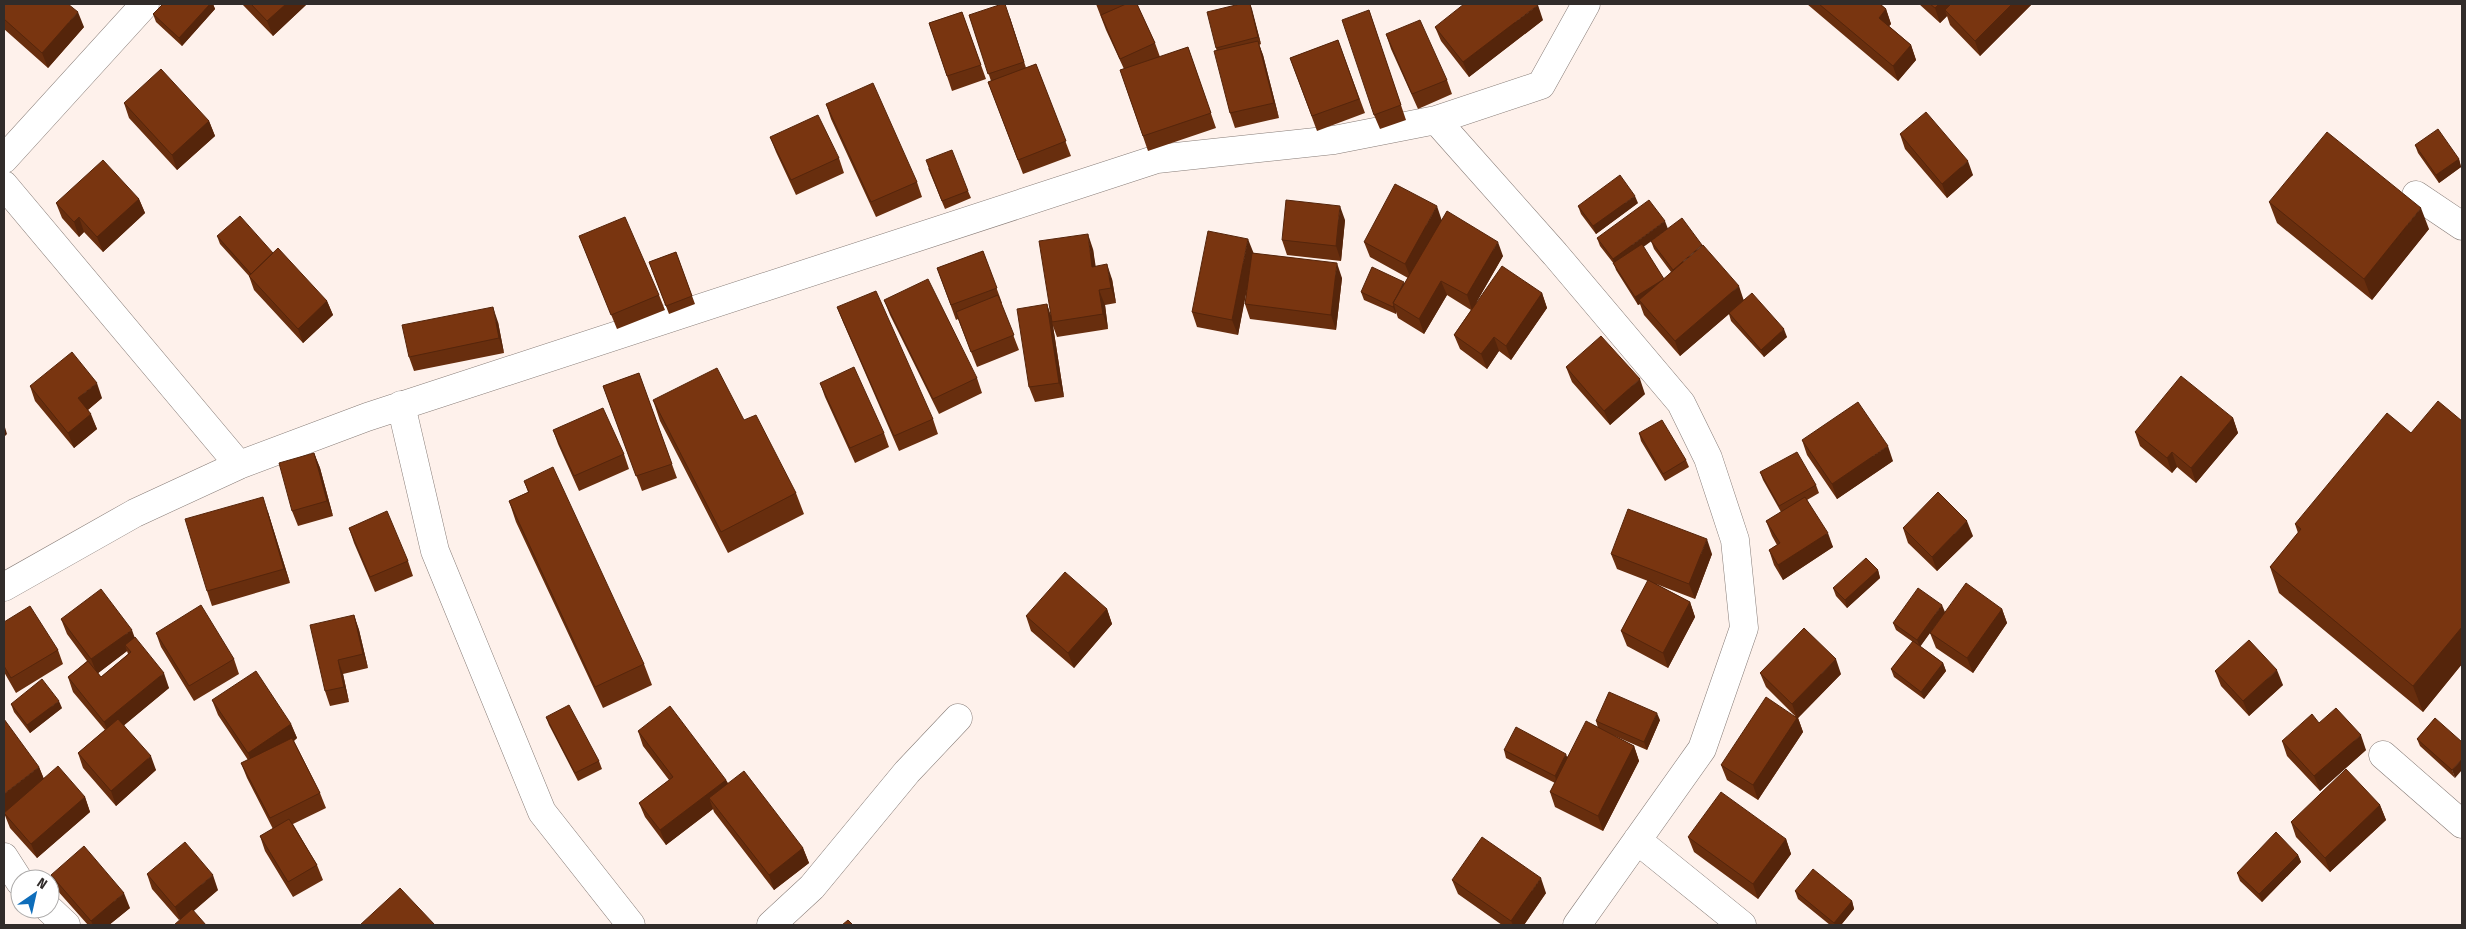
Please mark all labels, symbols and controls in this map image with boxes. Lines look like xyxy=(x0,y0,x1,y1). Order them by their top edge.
north arrow xyxy=(10,869,60,919)
text: N xyxy=(34,874,50,893)

